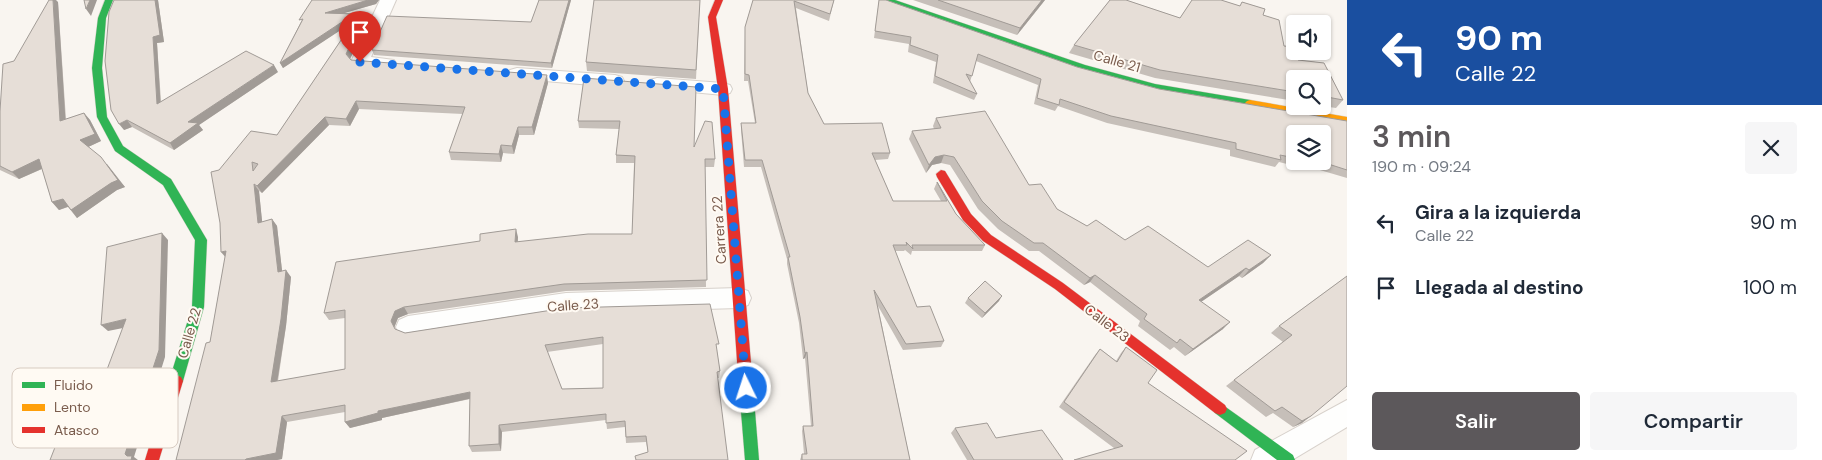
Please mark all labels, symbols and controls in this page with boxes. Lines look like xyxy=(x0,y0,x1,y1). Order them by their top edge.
pin xyxy=(339,11,381,62)
map controls xyxy=(1286,15,1331,170)
button: sound xyxy=(1286,15,1331,60)
text: 90 m xyxy=(1455,15,1543,61)
icon: arrive xyxy=(346,18,374,46)
icon: left xyxy=(1372,20,1437,85)
street label: Calle 21 xyxy=(1091,46,1143,76)
text: Calle 22 xyxy=(1455,59,1536,88)
button: search xyxy=(1286,70,1331,115)
text: 3 min xyxy=(1372,117,1451,156)
button: close xyxy=(1745,122,1797,174)
button: layers xyxy=(1286,125,1331,170)
text: 190 m · 09:24 xyxy=(1372,156,1471,177)
street label: Carrera 22 xyxy=(708,195,730,265)
text: Gira a la izquierda xyxy=(1415,200,1581,225)
icon: left xyxy=(1372,209,1400,237)
text: 90 m xyxy=(1750,210,1797,235)
text: Calle 22 xyxy=(1415,225,1474,246)
icon: arrive xyxy=(1372,274,1400,302)
text: Llegada al destino xyxy=(1415,275,1584,300)
text: 100 m xyxy=(1743,275,1797,300)
street label: Calle 23 xyxy=(546,294,600,316)
street label: Calle 23 xyxy=(1081,300,1133,346)
street label: Calle 22 xyxy=(173,306,205,360)
position arrow xyxy=(719,361,771,413)
legend xyxy=(12,368,178,448)
text: Fluido xyxy=(54,376,93,394)
button: Salir xyxy=(1372,392,1580,450)
button: Compartir xyxy=(1590,392,1797,450)
text: Lento xyxy=(54,398,91,416)
text: Atasco xyxy=(54,421,99,439)

